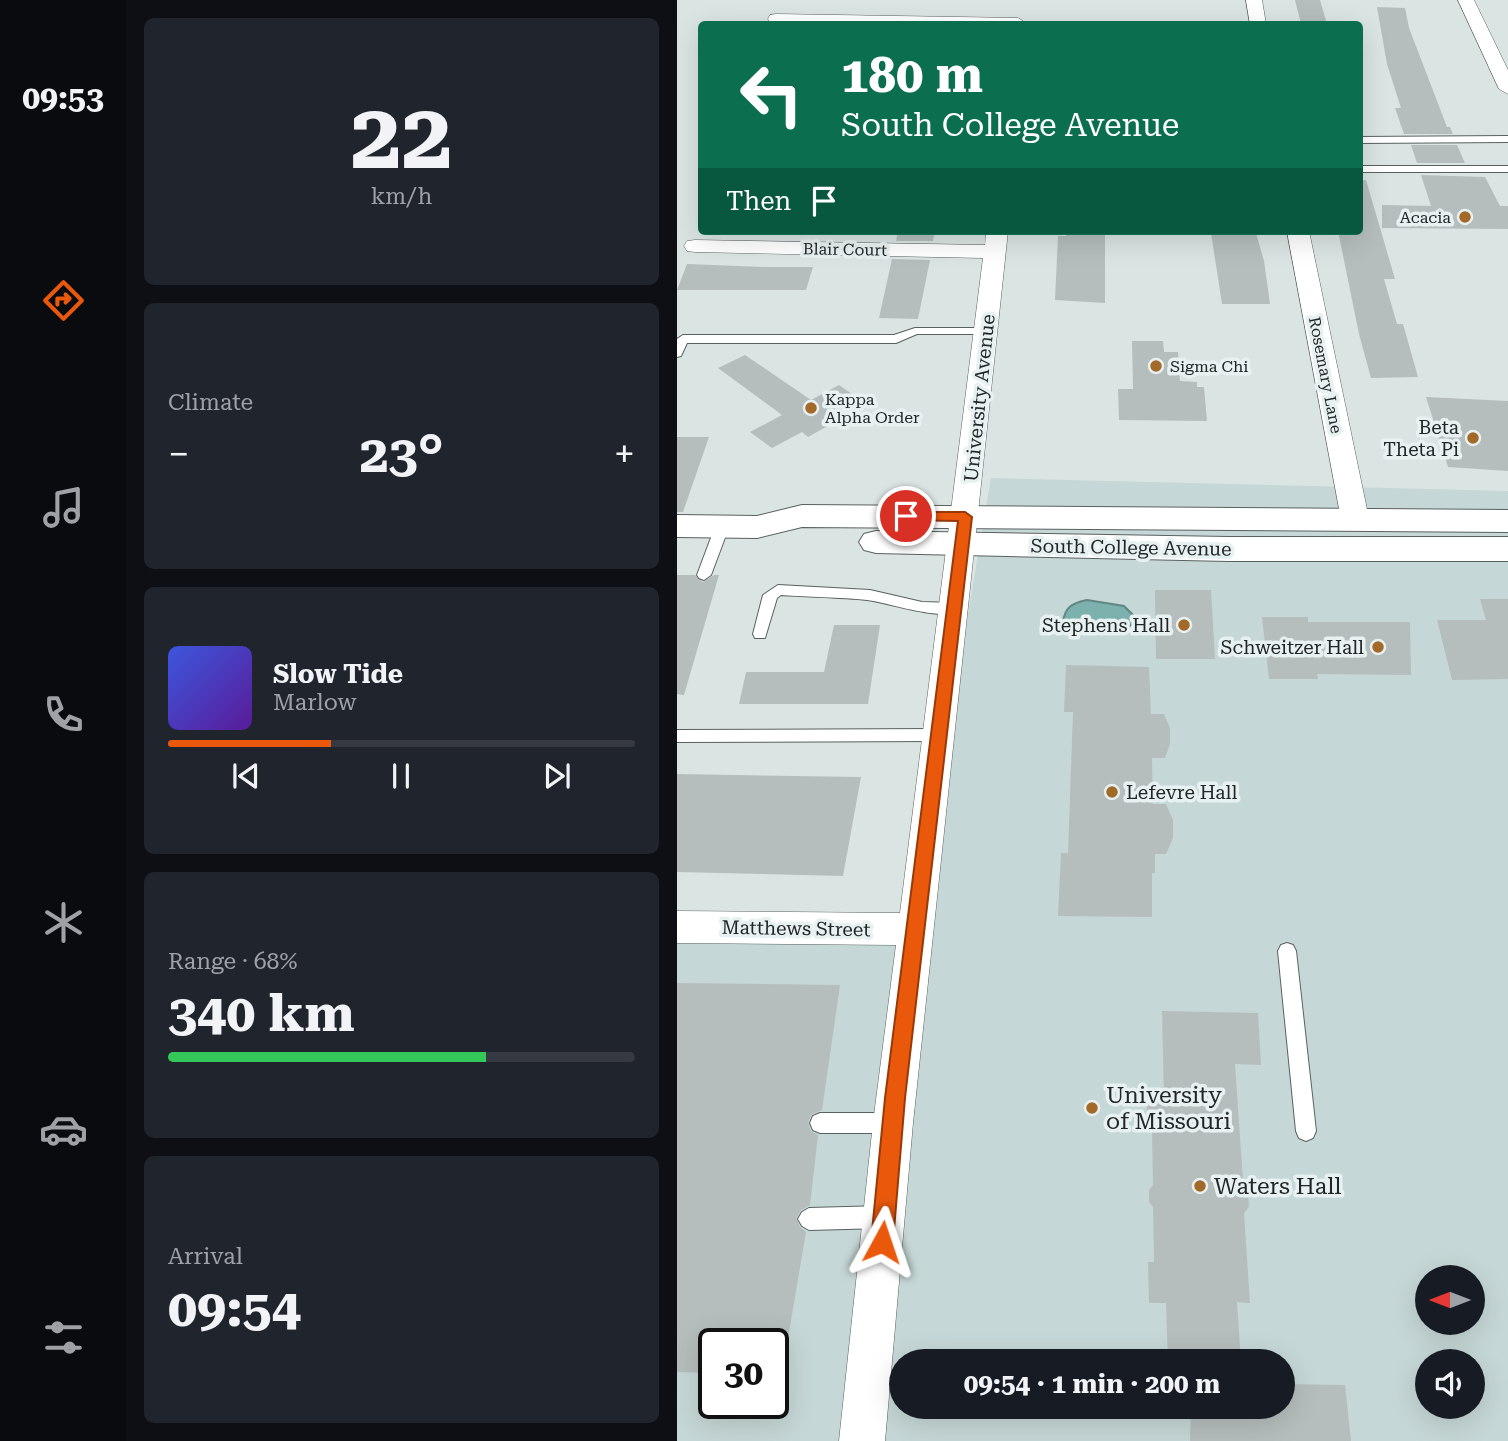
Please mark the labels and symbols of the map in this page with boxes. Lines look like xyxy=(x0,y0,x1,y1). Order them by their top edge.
place label: Acacia xyxy=(1400,208,1451,227)
marker: Acacia xyxy=(1457,209,1473,225)
street label: Blair Court xyxy=(803,239,887,260)
street label: University Avenue xyxy=(959,313,1000,483)
street label: Rosemary Lane xyxy=(1305,315,1346,435)
place label: Sigma Chi xyxy=(1170,357,1248,376)
marker: Sigma Chi xyxy=(1148,358,1164,374)
place label: Kappa Alpha Order xyxy=(825,390,920,427)
marker: Kappa Alpha Order xyxy=(803,400,819,416)
place label: Beta Theta Pi xyxy=(1383,416,1460,461)
marker: Beta Theta Pi xyxy=(1465,430,1481,446)
pin xyxy=(876,486,936,546)
street label: South College Avenue xyxy=(1030,534,1232,561)
place label: Stephens Hall xyxy=(1042,614,1170,637)
marker: Stephens Hall xyxy=(1176,617,1192,633)
place label: Schweitzer Hall xyxy=(1220,636,1364,659)
marker: Schweitzer Hall xyxy=(1370,639,1386,655)
place label: Lefevre Hall xyxy=(1126,781,1237,804)
marker: Lefevre Hall xyxy=(1104,784,1120,800)
street label: Matthews Street xyxy=(721,916,871,941)
place label: University of Missouri xyxy=(1106,1082,1231,1135)
marker: University of Missouri xyxy=(1084,1100,1100,1116)
place label: Waters Hall xyxy=(1214,1173,1341,1200)
marker: Waters Hall xyxy=(1192,1178,1208,1194)
position arrow xyxy=(845,1205,919,1279)
north arrow xyxy=(1415,1265,1485,1335)
speed limit sign: 30 xyxy=(698,1328,789,1419)

